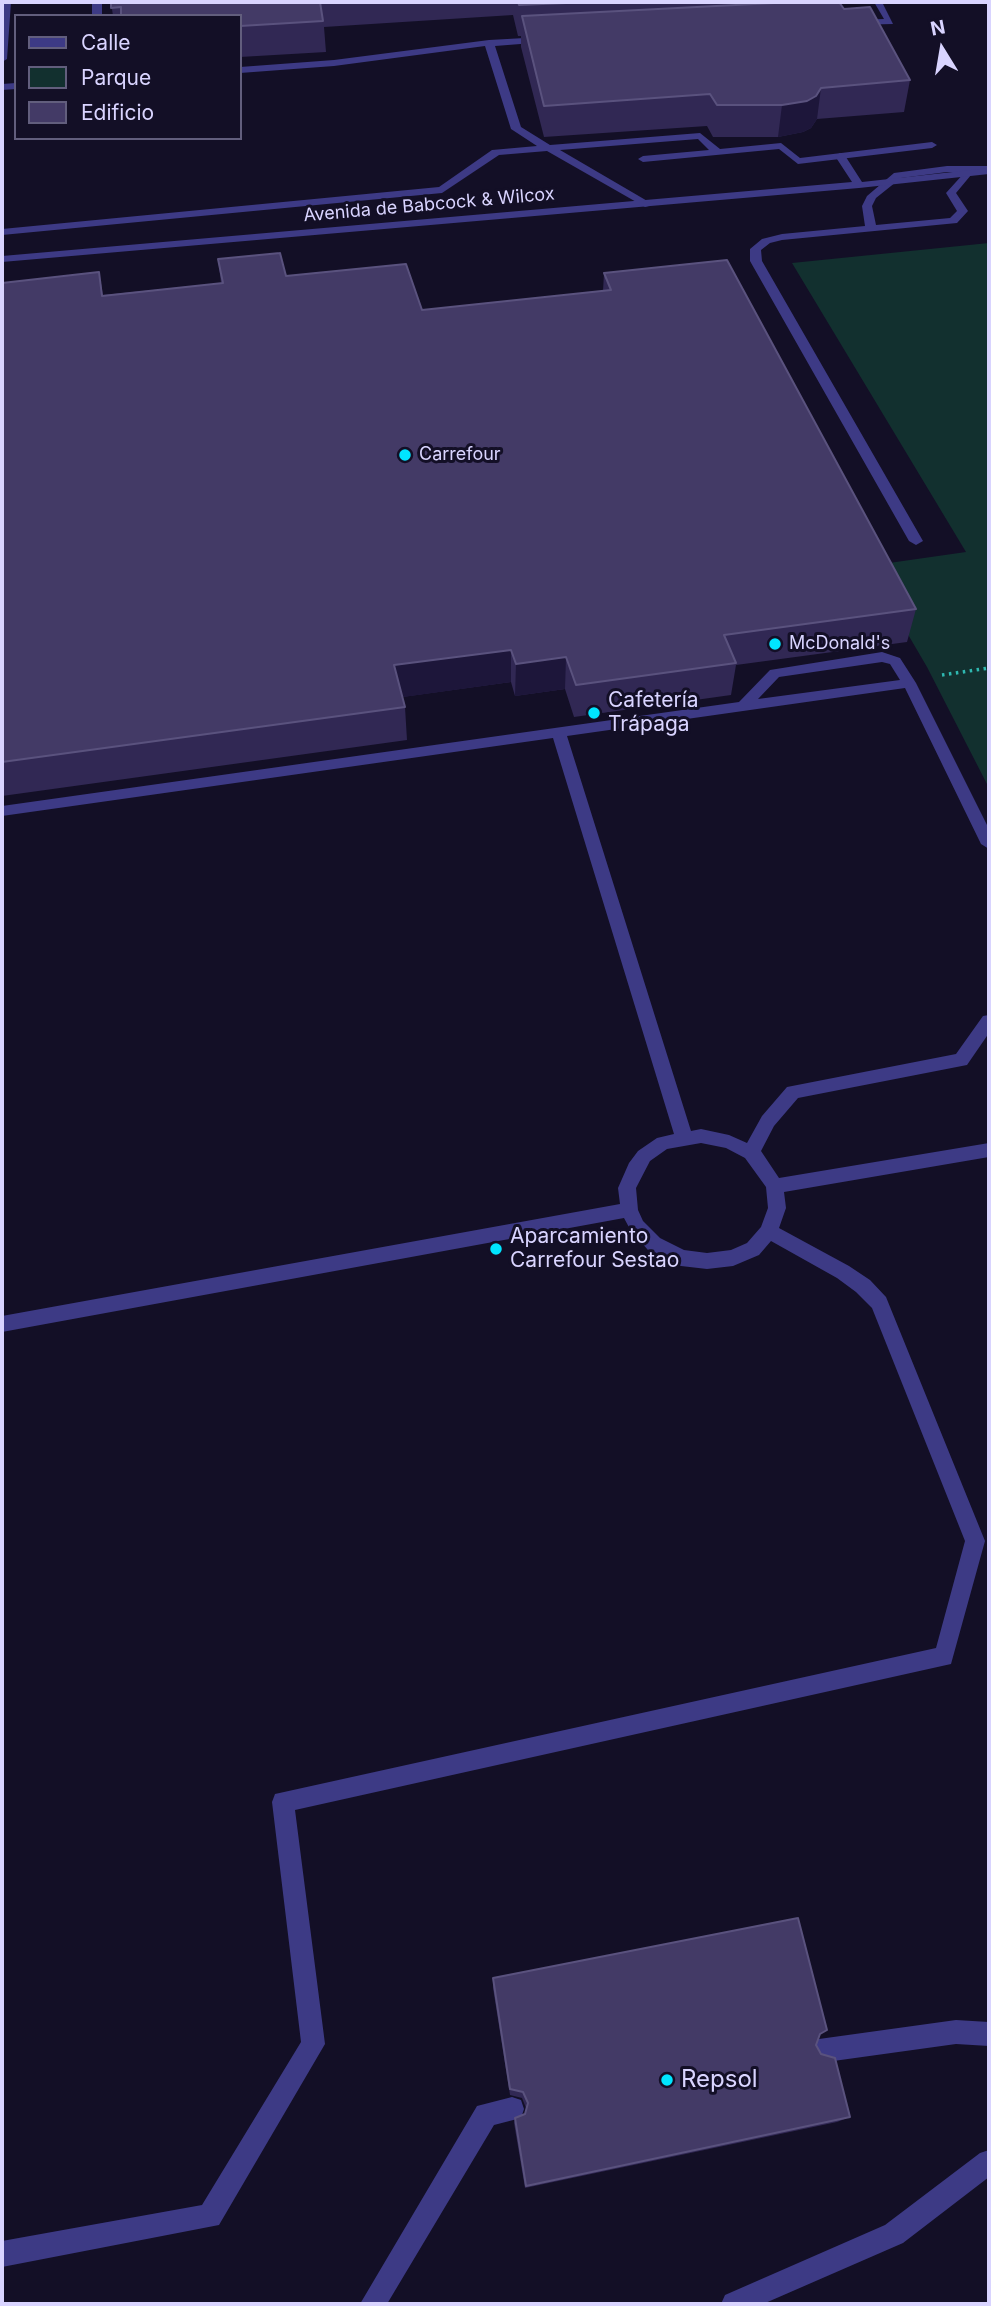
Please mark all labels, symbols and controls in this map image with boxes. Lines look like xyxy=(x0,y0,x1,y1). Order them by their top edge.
legend xyxy=(14,14,242,140)
north arrow xyxy=(907,14,977,84)
text: N xyxy=(929,15,947,41)
text: Calle xyxy=(81,30,131,55)
text: Parque xyxy=(81,65,151,90)
text: Edificio xyxy=(81,100,154,125)
street label: Avenida de Babcock & Wilcox xyxy=(303,183,555,227)
place label: Carrefour xyxy=(419,444,501,466)
marker: Carrefour xyxy=(397,447,413,463)
place label: McDonald's xyxy=(789,633,890,655)
marker: McDonald's xyxy=(767,636,783,652)
place label: Cafetería Trápaga xyxy=(608,688,699,738)
marker: Cafetería Trápaga xyxy=(586,705,602,721)
place label: Aparcamiento Carrefour Sestao xyxy=(510,1224,679,1274)
marker: Aparcamiento Carrefour Sestao xyxy=(488,1241,504,1257)
place label: Repsol xyxy=(681,2066,758,2094)
marker: Repsol xyxy=(659,2072,675,2088)

